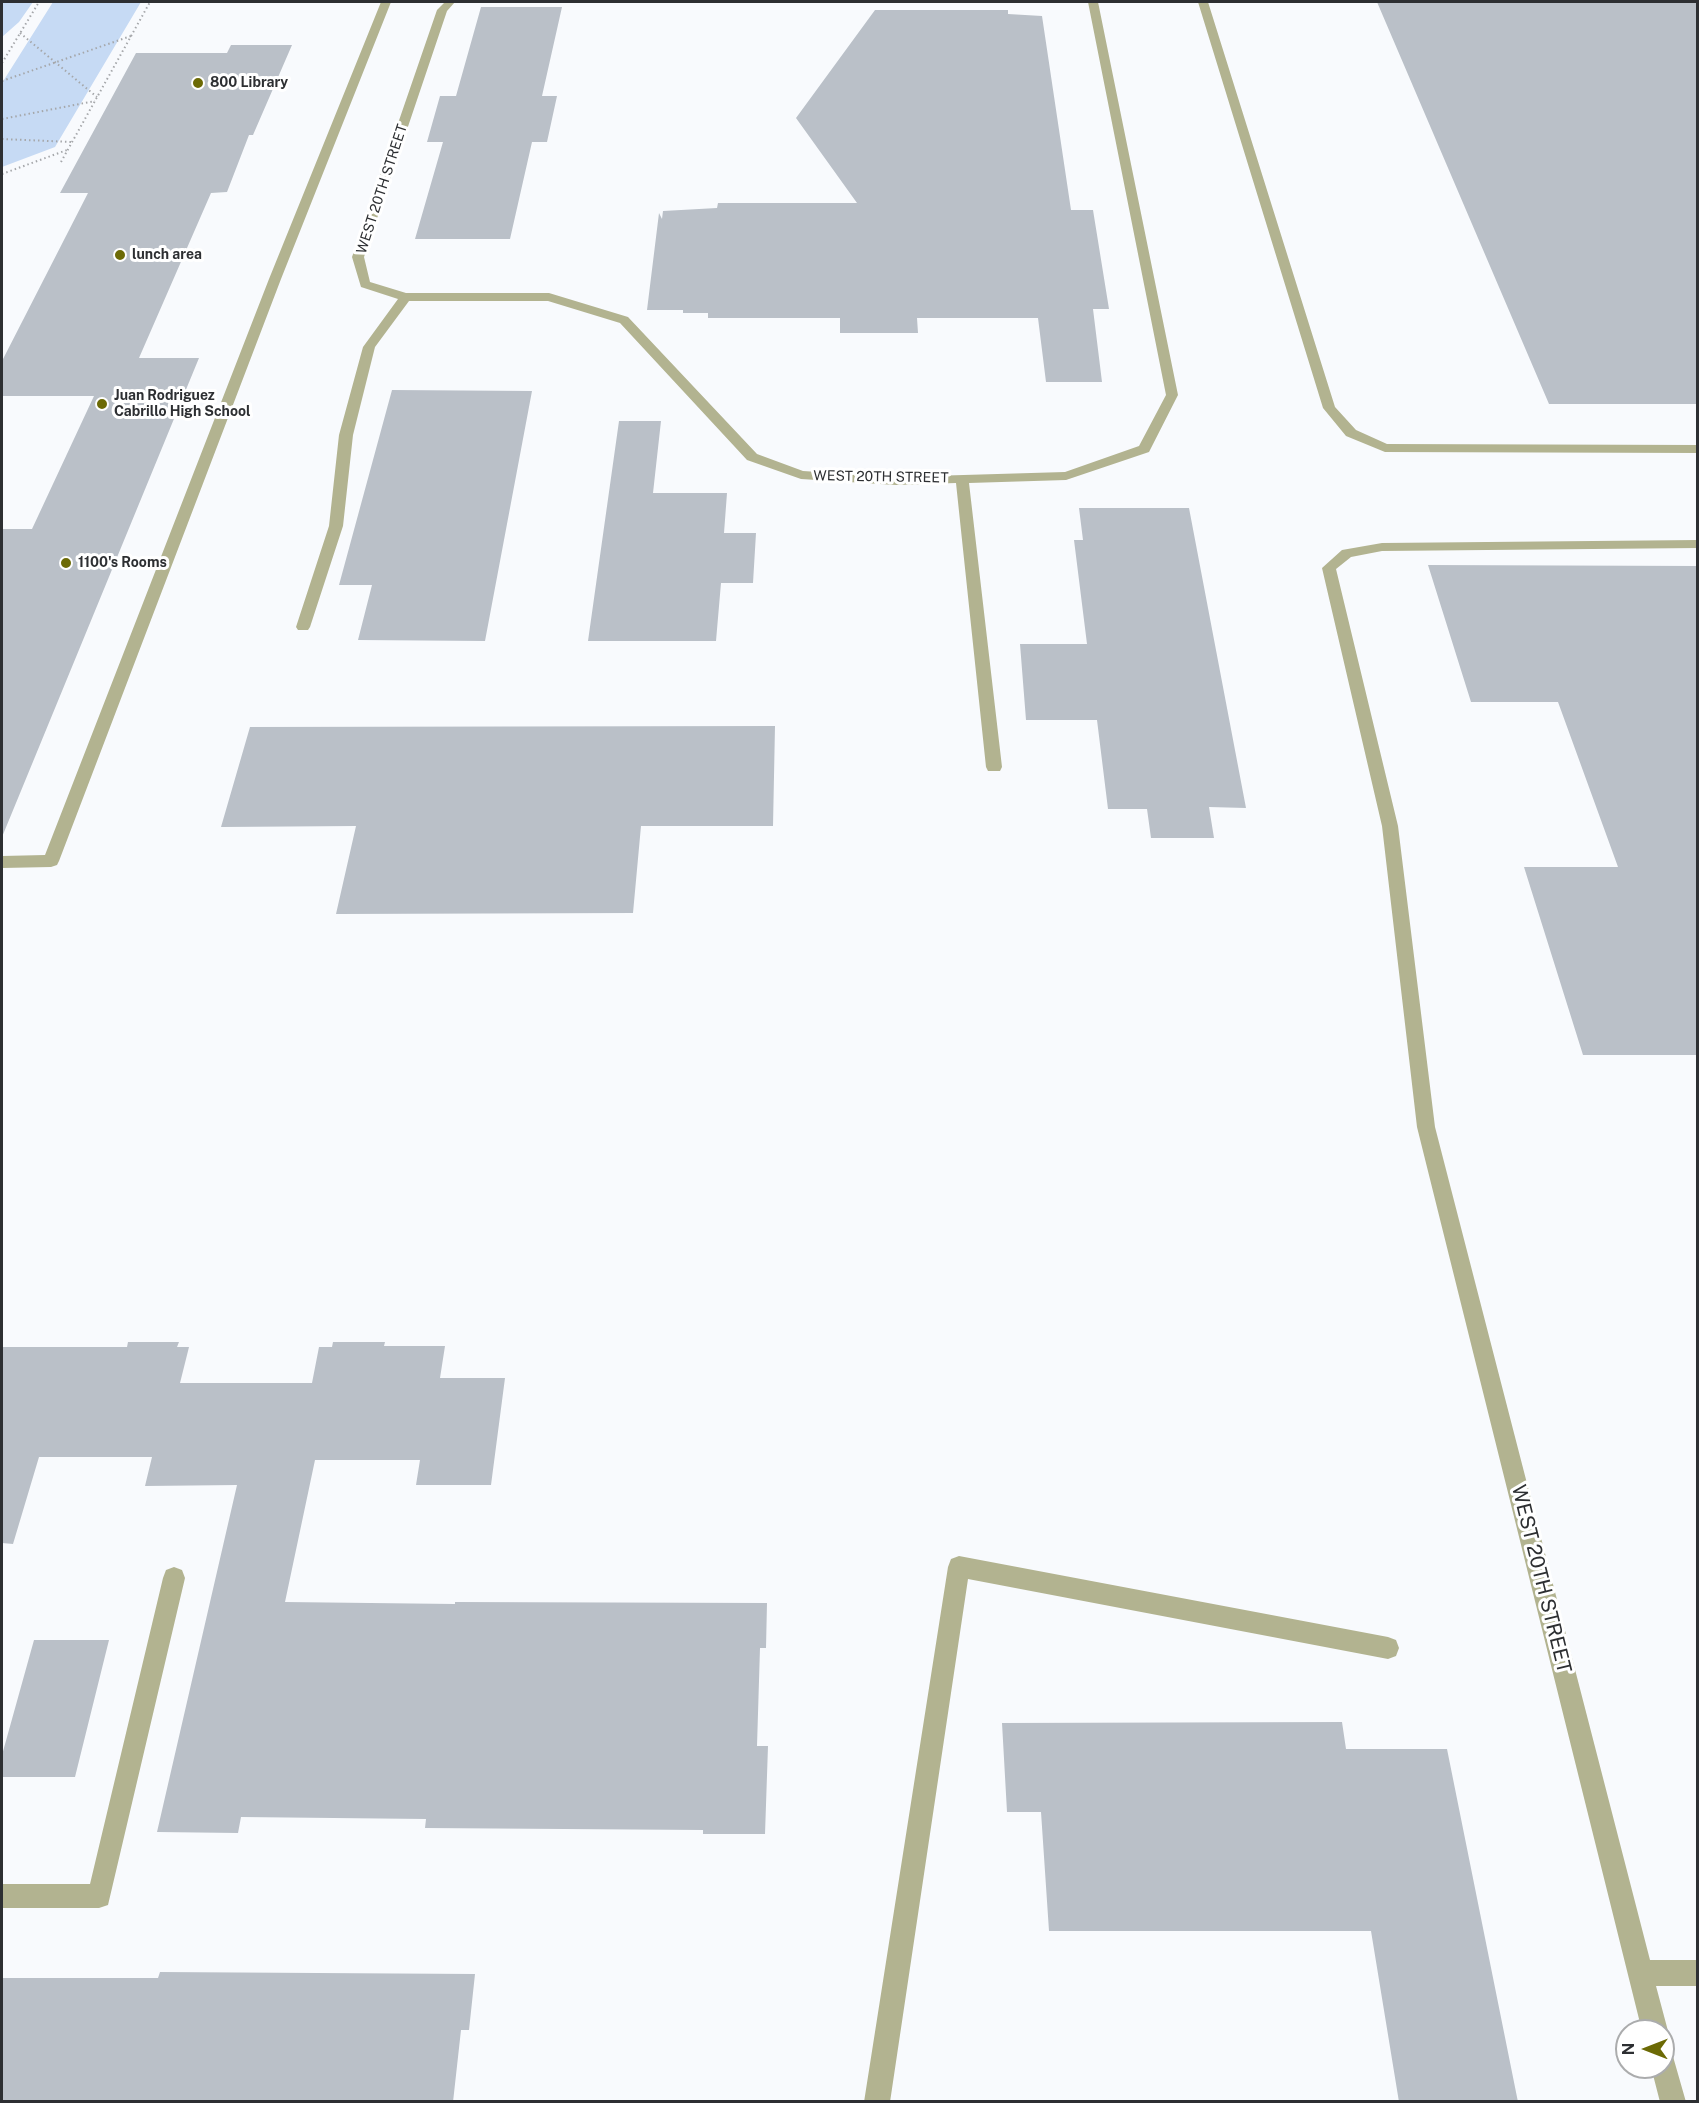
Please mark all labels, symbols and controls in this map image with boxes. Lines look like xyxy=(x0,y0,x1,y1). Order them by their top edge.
place label: 800 Library xyxy=(210,75,288,91)
marker: 800 Library xyxy=(191,76,205,90)
street label: WEST 20TH STREET xyxy=(353,122,411,256)
place label: lunch area xyxy=(132,247,202,263)
marker: lunch area xyxy=(113,248,127,262)
place label: Juan Rodriguez Cabrillo High School xyxy=(114,388,251,420)
marker: Juan Rodriguez Cabrillo High School xyxy=(95,397,109,411)
street label: WEST 20TH STREET xyxy=(813,467,949,487)
place label: 1100's Rooms xyxy=(78,555,167,571)
marker: 1100's Rooms xyxy=(59,556,73,570)
street label: WEST 20TH STREET xyxy=(1506,1482,1576,1676)
north arrow xyxy=(1615,2019,1675,2079)
text: N xyxy=(1619,2043,1638,2055)

